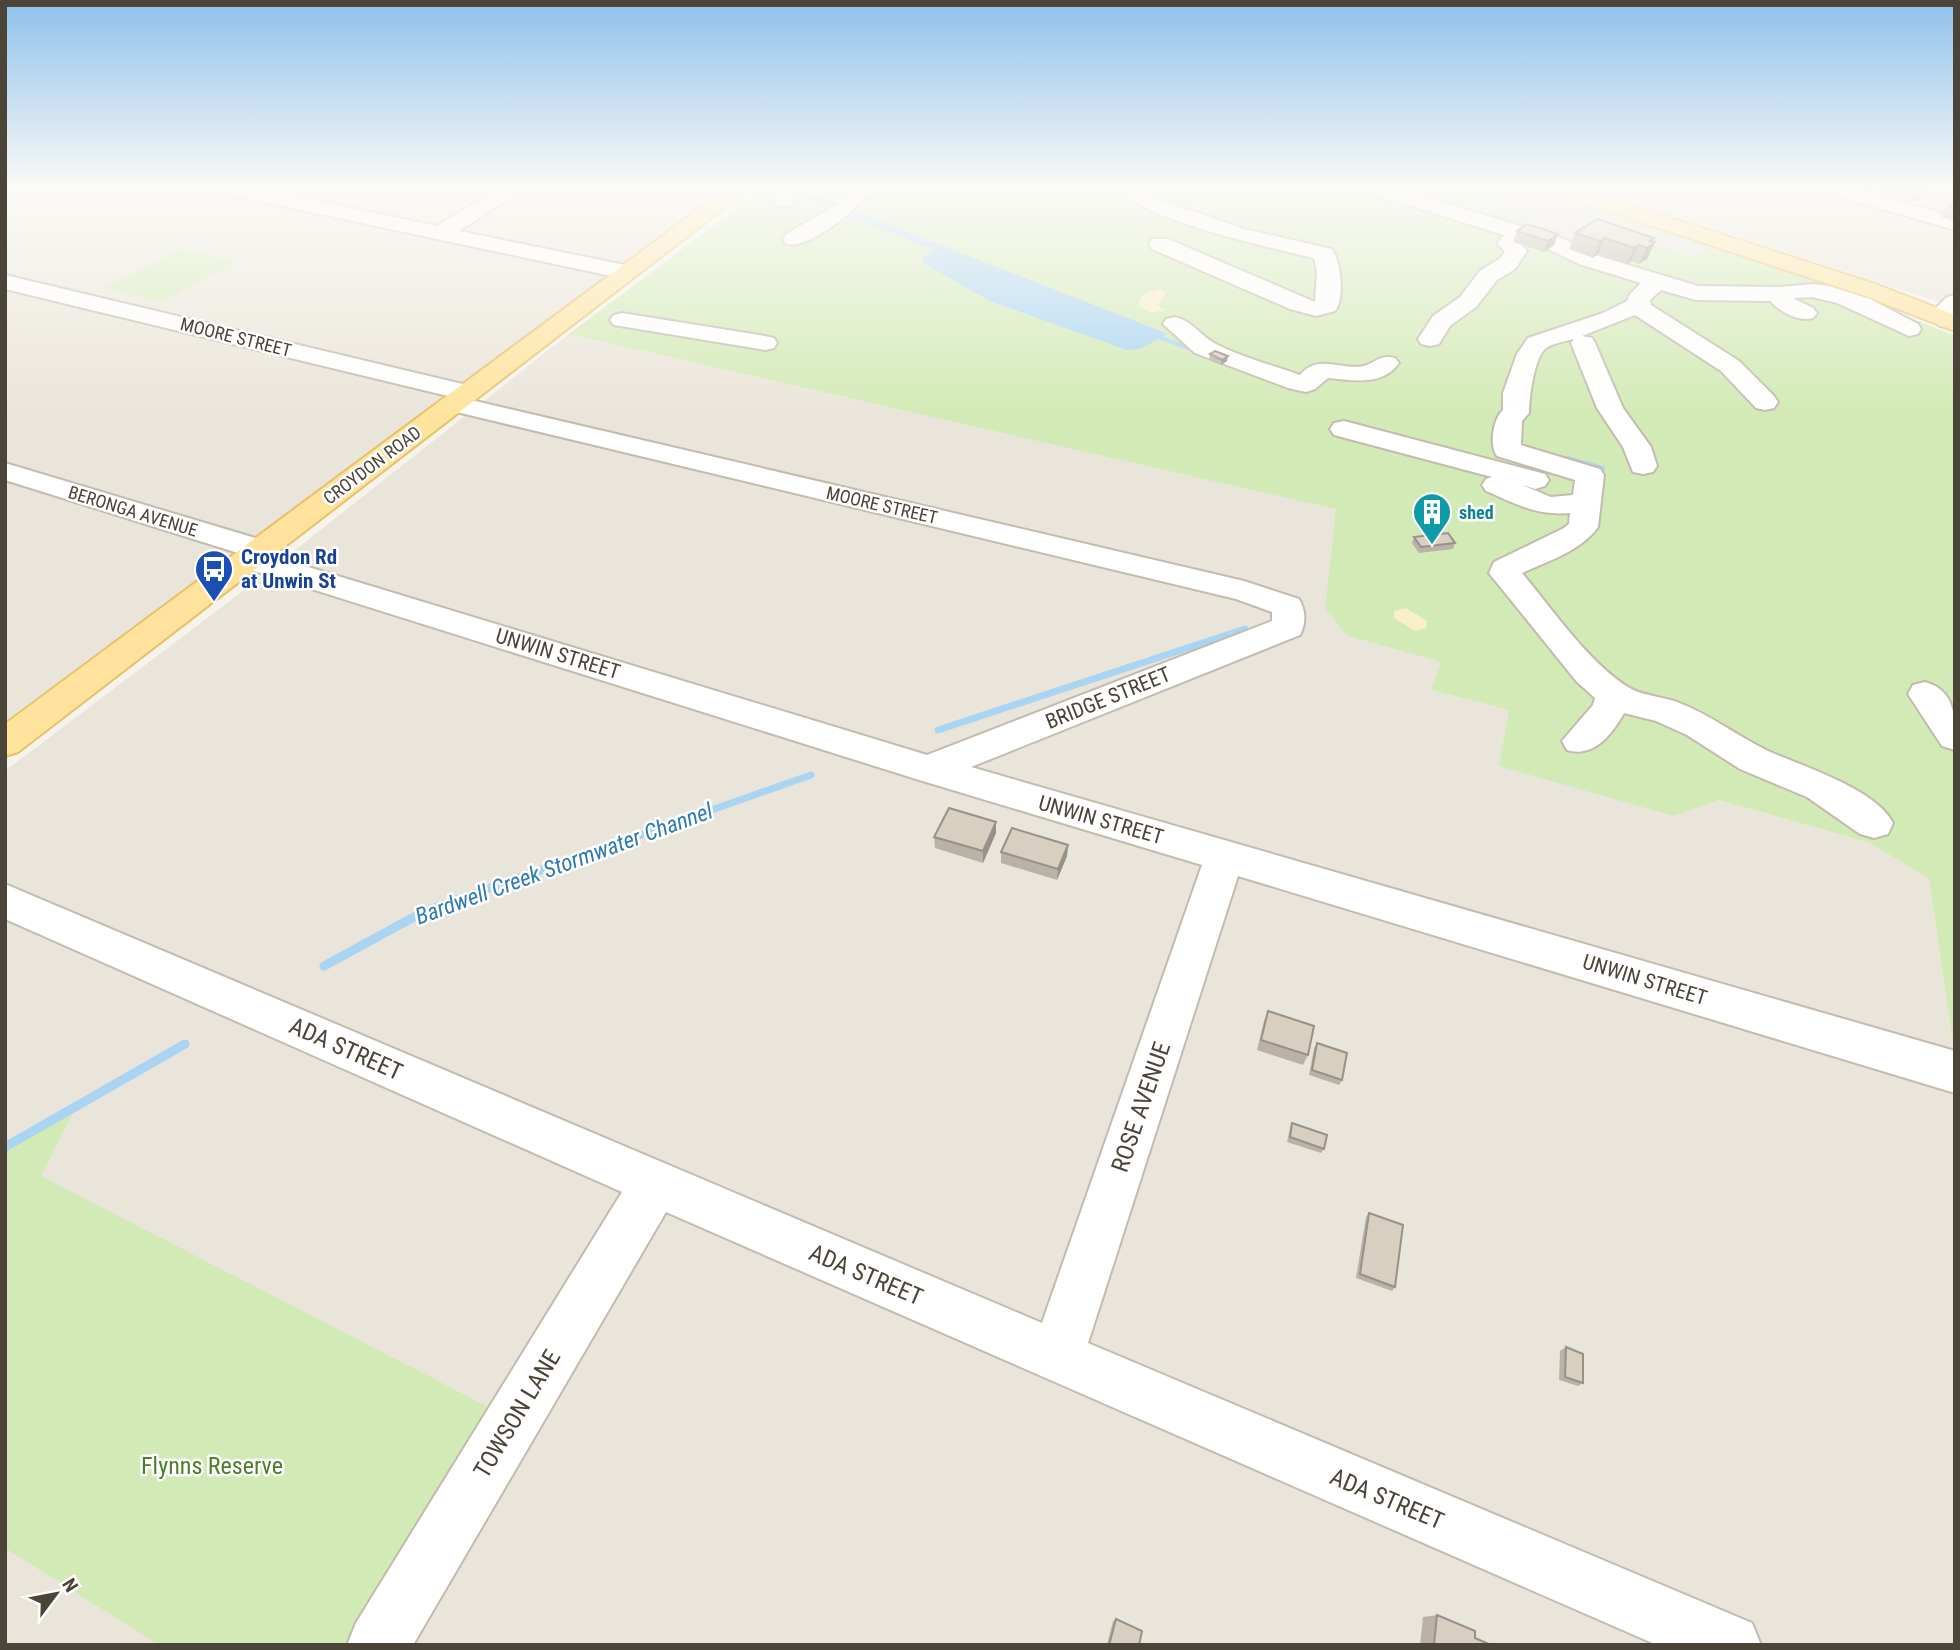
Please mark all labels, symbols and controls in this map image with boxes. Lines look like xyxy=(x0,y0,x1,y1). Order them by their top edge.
street label: MOORE STREET xyxy=(178,313,294,361)
street label: CROYDON ROAD xyxy=(319,421,425,509)
street label: BERONGA AVENUE xyxy=(66,481,200,541)
street label: MOORE STREET xyxy=(824,482,940,528)
building icon: shed xyxy=(1411,491,1453,546)
place label: shed xyxy=(1459,502,1494,523)
place label: Croydon Rd at Unwin St xyxy=(241,545,337,593)
bus stop icon: Croydon Rd at Unwin St xyxy=(193,548,235,603)
street label: UNWIN STREET xyxy=(493,624,623,684)
street label: BRIDGE STREET xyxy=(1042,662,1174,734)
street label: UNWIN STREET xyxy=(1036,791,1166,849)
water label: Bardwell Creek Stormwater Channel xyxy=(412,797,717,931)
street label: UNWIN STREET xyxy=(1580,950,1710,1010)
street label: ADA STREET xyxy=(285,1012,407,1086)
street label: ROSE AVENUE xyxy=(1106,1038,1176,1176)
street label: ADA STREET xyxy=(805,1238,927,1312)
street label: TOWSON LANE xyxy=(468,1345,566,1483)
park label: Flynns Reserve xyxy=(141,1452,283,1480)
street label: ADA STREET xyxy=(1326,1462,1448,1536)
north arrow xyxy=(21,1559,91,1629)
text: N xyxy=(57,1574,83,1596)

